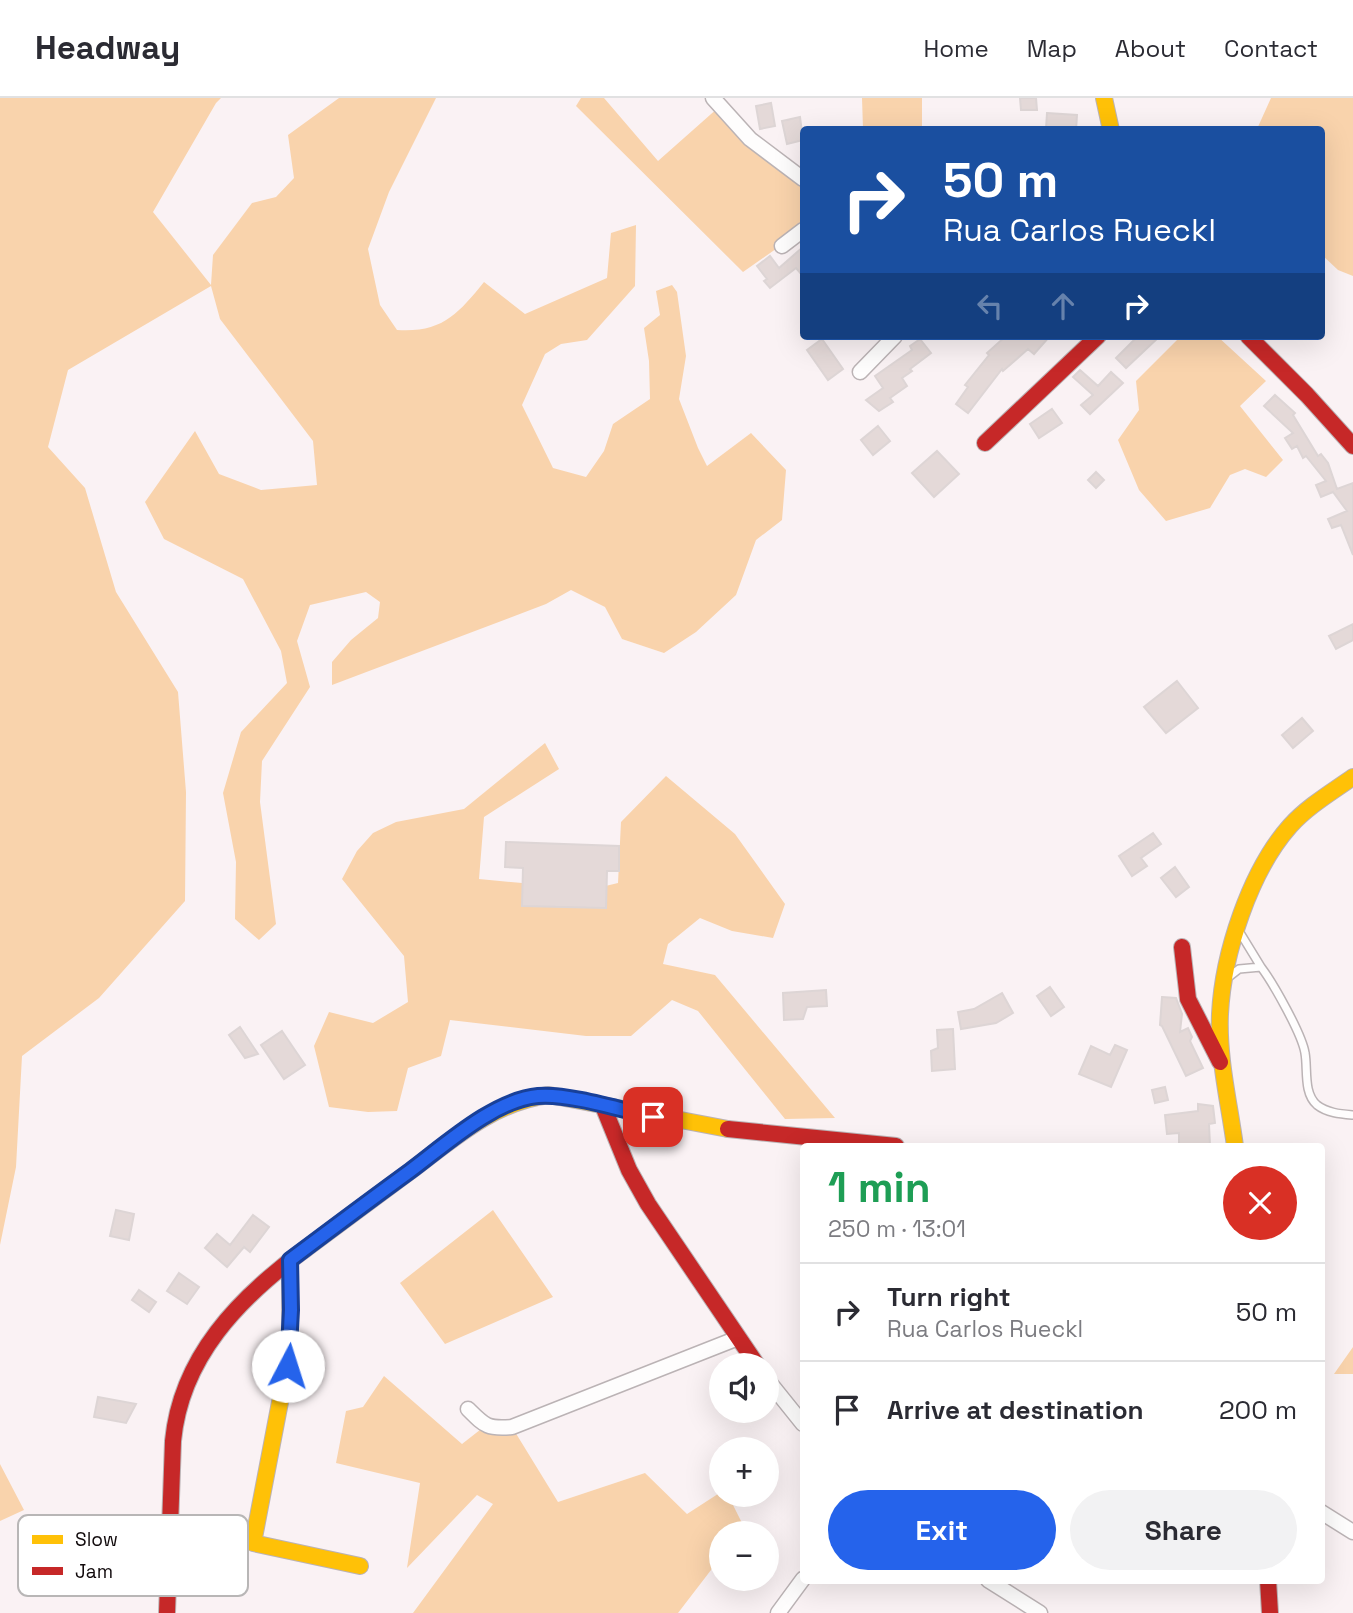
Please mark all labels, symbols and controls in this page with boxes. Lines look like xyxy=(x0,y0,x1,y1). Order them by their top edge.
text: Headway xyxy=(35,27,180,69)
text: Home xyxy=(923,33,989,64)
text: Map xyxy=(1027,33,1077,64)
text: About xyxy=(1115,33,1186,64)
text: Contact xyxy=(1224,33,1318,64)
text: 50 m xyxy=(943,149,1058,211)
icon: right xyxy=(828,154,919,245)
text: Rua Carlos Rueckl xyxy=(943,210,1216,250)
icon: left xyxy=(971,287,1009,325)
icon: ahead xyxy=(1044,287,1082,325)
icon: right xyxy=(1117,287,1155,325)
pin xyxy=(623,1087,683,1147)
icon: arrive xyxy=(634,1098,672,1136)
text: 1 min xyxy=(828,1161,931,1214)
button: close xyxy=(1223,1166,1297,1240)
text: 250 m · 13:01 xyxy=(828,1214,966,1244)
text: Turn right xyxy=(887,1280,1011,1314)
icon: right xyxy=(828,1293,866,1331)
text: 50 m xyxy=(1236,1295,1297,1329)
text: Rua Carlos Rueckl xyxy=(887,1314,1083,1344)
position arrow xyxy=(251,1329,325,1403)
map controls xyxy=(709,1353,779,1591)
button: sound xyxy=(709,1353,779,1423)
icon: arrive xyxy=(828,1391,866,1429)
text: Arrive at destination xyxy=(887,1393,1144,1427)
text: 200 m xyxy=(1219,1393,1297,1427)
button: + xyxy=(709,1437,779,1507)
button: Exit xyxy=(828,1490,1056,1570)
button: Share xyxy=(1070,1490,1297,1570)
legend xyxy=(18,1515,248,1596)
button: − xyxy=(709,1521,779,1591)
text: Slow xyxy=(75,1527,118,1552)
text: Jam xyxy=(75,1559,113,1584)

